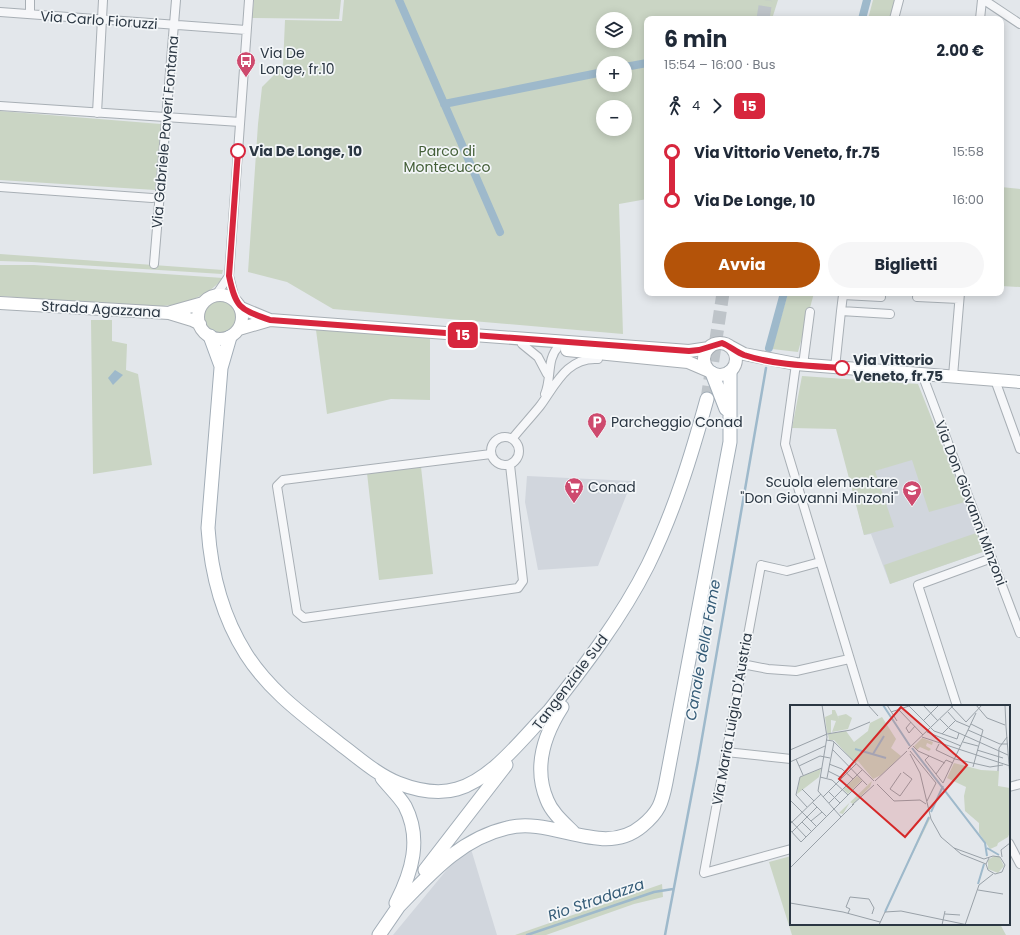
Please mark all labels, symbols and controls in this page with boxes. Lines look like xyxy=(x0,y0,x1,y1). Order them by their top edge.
street label: Via Carlo Fioruzzi xyxy=(40,6,158,34)
map controls xyxy=(596,12,632,136)
button: layers xyxy=(596,12,632,48)
text: 6 min xyxy=(664,24,727,55)
street label: Via Gabriele Paveri Fontana xyxy=(147,35,183,229)
text: 2.00 € xyxy=(937,40,984,61)
place label: Via De Longe, fr.10 xyxy=(260,43,335,79)
bus stop icon: Via De Longe, fr.10 xyxy=(235,50,257,78)
text: 15:54 – 16:00 · Bus xyxy=(664,55,775,74)
button: + xyxy=(596,56,632,92)
icon: walk xyxy=(664,95,686,117)
icon: forward xyxy=(706,95,728,117)
text: 4 xyxy=(692,96,700,115)
text: 15 xyxy=(742,96,757,116)
button: − xyxy=(596,100,632,136)
place label: Via De Longe, 10 xyxy=(249,141,362,161)
park label: Parco di Montecucco xyxy=(403,141,491,177)
text: Via Vittorio Veneto, fr.75 xyxy=(694,142,880,163)
text: 15:58 xyxy=(953,142,984,161)
marker: Via De Longe, 10 xyxy=(230,143,246,159)
text: Via De Longe, 10 xyxy=(694,190,815,211)
text: 16:00 xyxy=(952,190,984,209)
button: Avvia xyxy=(664,242,820,288)
button: Biglietti xyxy=(828,242,984,288)
street label: Strada Agazzana xyxy=(41,296,161,322)
line badge: 15 xyxy=(445,322,481,348)
text: 15 xyxy=(456,325,470,345)
place label: Via Vittorio Veneto, fr.75 xyxy=(853,350,943,386)
marker: Via Vittorio Veneto, fr.75 xyxy=(834,360,850,376)
parking icon: Parcheggio Conad xyxy=(586,411,608,439)
place label: Parcheggio Conad xyxy=(611,412,743,432)
street label: Via Don Giovanni Minzoni xyxy=(930,417,1012,589)
place label: Scuola elementare "Don Giovanni Minzoni" xyxy=(740,472,898,508)
supermarket icon: Conad xyxy=(563,476,585,504)
place label: Conad xyxy=(588,477,636,497)
school or university icon: Scuola elementare "Don Giovanni Minzoni" xyxy=(901,479,923,507)
water label: Canale della Fame xyxy=(680,578,725,722)
street label: Tangenziale Sud xyxy=(527,630,613,734)
street label: Via Maria Luigia D'Austria xyxy=(707,631,757,807)
inset map xyxy=(790,705,1010,925)
water label: Rio Stradazza xyxy=(545,873,647,926)

